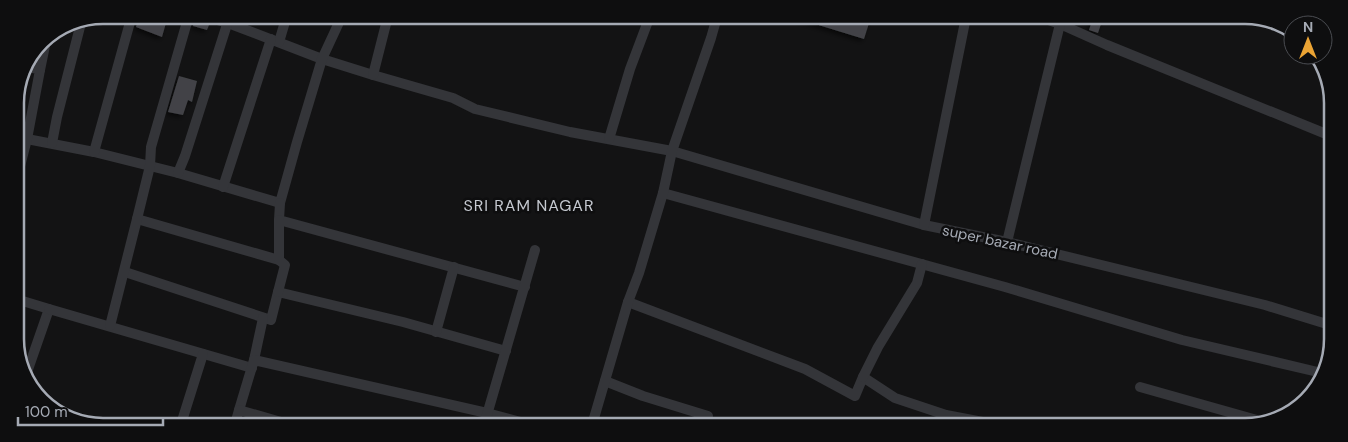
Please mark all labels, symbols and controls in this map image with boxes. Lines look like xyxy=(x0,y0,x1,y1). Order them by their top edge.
north arrow xyxy=(1283,15,1333,65)
text: N xyxy=(1303,18,1313,36)
district label: SRI RAM NAGAR xyxy=(464,195,594,216)
street label: super bazar road xyxy=(940,220,1060,264)
scale bar xyxy=(18,394,162,426)
text: 100 m xyxy=(25,402,68,422)

